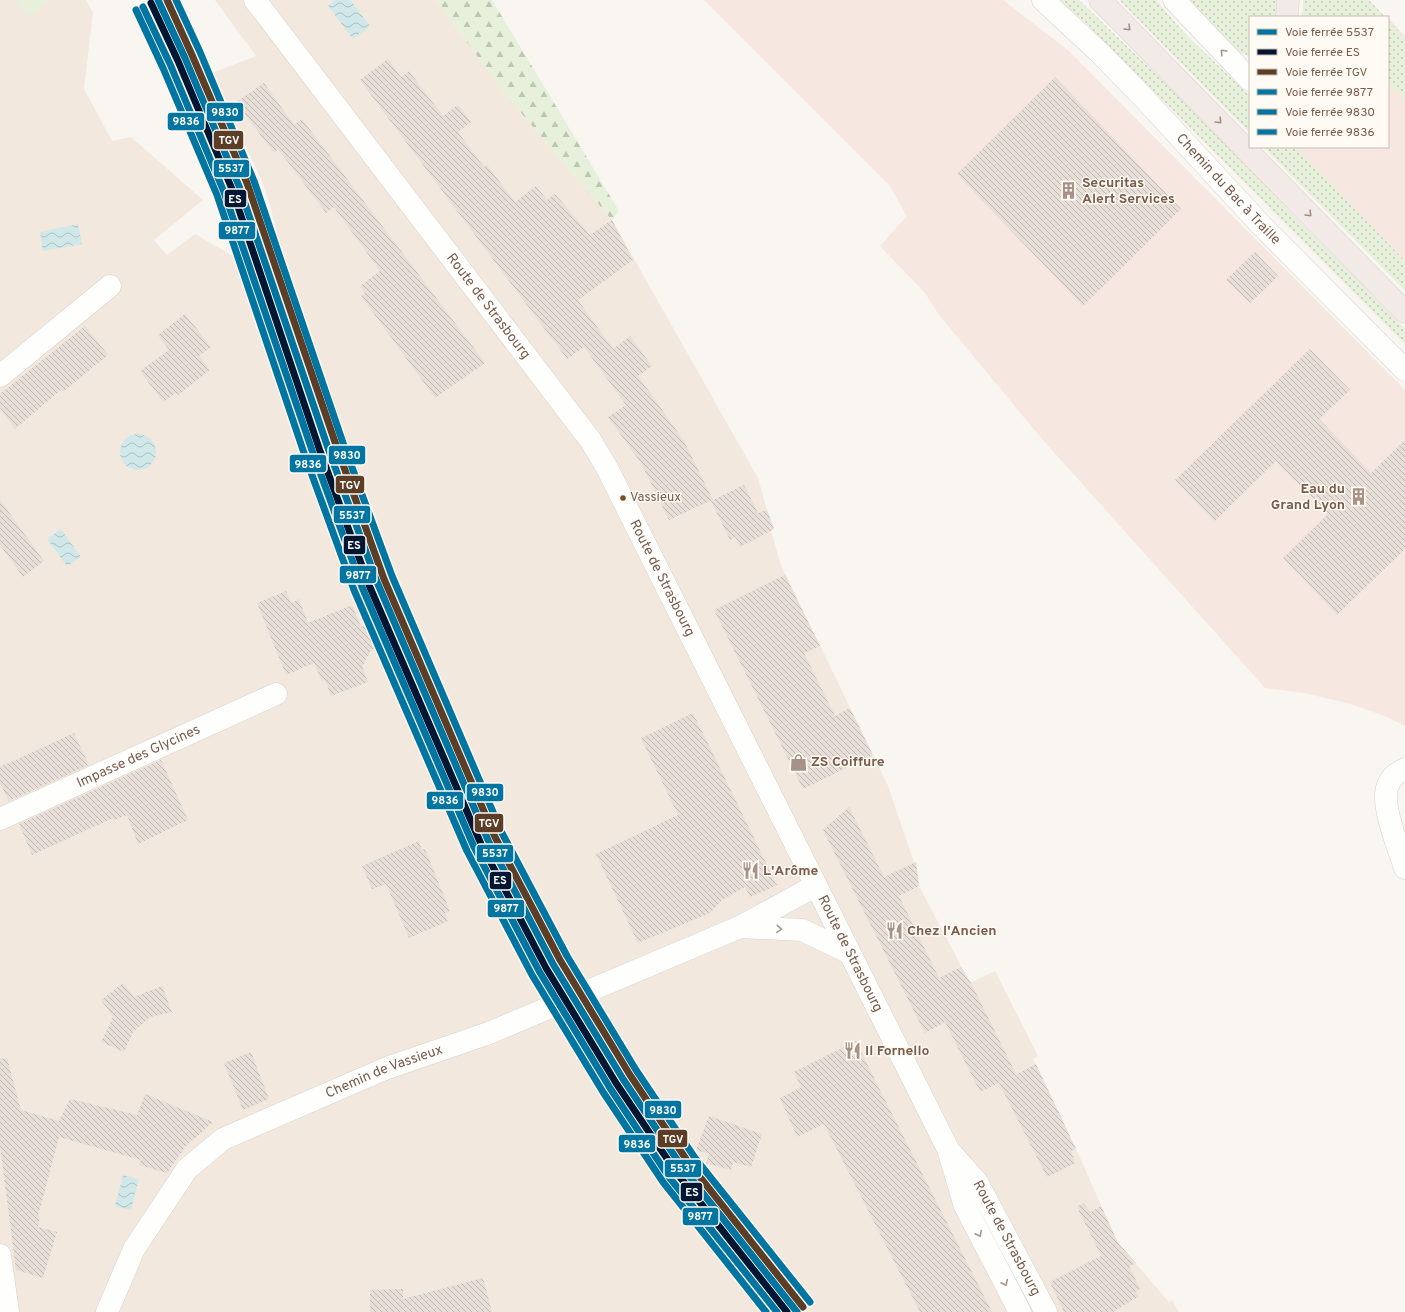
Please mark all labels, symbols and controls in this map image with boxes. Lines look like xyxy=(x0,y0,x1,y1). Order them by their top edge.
legend xyxy=(1249,16,1389,148)
one-way arrow xyxy=(1123,23,1131,31)
text: Voie ferrée 5537 xyxy=(1285,25,1374,41)
text: Voie ferrée ES xyxy=(1285,45,1360,61)
one-way arrow xyxy=(1220,49,1228,57)
text: Voie ferrée TGV xyxy=(1285,65,1368,81)
text: Voie ferrée 9877 xyxy=(1285,85,1373,101)
line badge: 9830 xyxy=(206,102,244,122)
text: Voie ferrée 9830 xyxy=(1285,105,1375,121)
text: 9830 xyxy=(211,106,239,120)
line badge: 9836 xyxy=(167,112,205,131)
text: 9836 xyxy=(172,115,200,129)
one-way arrow xyxy=(1214,116,1221,124)
text: Voie ferrée 9836 xyxy=(1285,125,1375,141)
line badge: TGV xyxy=(213,130,244,150)
street label: Chemin du Bac à Traille xyxy=(1172,130,1284,248)
text: TGV xyxy=(219,134,240,148)
line badge: 5537 xyxy=(213,159,250,178)
text: 5537 xyxy=(218,162,244,176)
place label: Securitas Alert Services xyxy=(1082,175,1175,208)
building icon: Securitas Alert Services xyxy=(1059,181,1079,201)
line badge: ES xyxy=(224,189,247,208)
text: ES xyxy=(228,193,242,207)
one-way arrow xyxy=(1305,209,1312,217)
line badge: 9877 xyxy=(218,221,256,240)
text: 9877 xyxy=(224,224,250,238)
street label: Route de Strasbourg xyxy=(443,250,534,362)
line badge: 9830 xyxy=(328,445,366,465)
text: 9830 xyxy=(333,449,361,463)
line badge: 9836 xyxy=(289,454,327,473)
text: 9836 xyxy=(294,458,322,472)
line badge: TGV xyxy=(335,475,365,494)
text: TGV xyxy=(340,479,361,493)
place label: Eau du Grand Lyon xyxy=(1271,481,1345,514)
building icon: Eau du Grand Lyon xyxy=(1348,487,1368,507)
place label: Vassieux xyxy=(630,490,681,506)
marker: Vassieux xyxy=(618,493,628,503)
line badge: 5537 xyxy=(333,505,371,524)
text: 5537 xyxy=(339,509,365,523)
street label: Route de Strasbourg xyxy=(626,517,699,639)
line badge: ES xyxy=(343,535,366,555)
text: ES xyxy=(347,539,361,553)
line badge: 9877 xyxy=(339,565,377,584)
text: 9877 xyxy=(345,569,371,583)
street label: Impasse des Glycines xyxy=(74,721,203,792)
shop icon: ZS Coiffure xyxy=(788,752,808,772)
place label: ZS Coiffure xyxy=(811,754,885,771)
line badge: 9830 xyxy=(466,783,504,802)
text: 9830 xyxy=(471,786,499,800)
line badge: 9836 xyxy=(426,791,464,810)
text: 9836 xyxy=(431,794,459,808)
line badge: TGV xyxy=(474,813,504,833)
text: TGV xyxy=(479,817,500,831)
line badge: 5537 xyxy=(476,844,514,863)
text: 5537 xyxy=(482,847,508,861)
restaurant icon: L'Arôme xyxy=(740,861,760,881)
place label: L'Arôme xyxy=(763,863,819,880)
line badge: ES xyxy=(489,871,512,890)
text: ES xyxy=(493,874,507,888)
street label: Route de Strasbourg xyxy=(814,893,887,1015)
line badge: 9877 xyxy=(487,899,525,918)
text: 9877 xyxy=(493,902,519,916)
restaurant icon: Chez l'Ancien xyxy=(884,921,904,941)
place label: Chez l'Ancien xyxy=(907,923,997,940)
one-way arrow xyxy=(776,925,782,933)
street label: Chemin de Vassieux xyxy=(323,1041,445,1102)
restaurant icon: Il Fornello xyxy=(842,1041,862,1061)
place label: Il Fornello xyxy=(865,1043,929,1060)
line badge: 9830 xyxy=(644,1100,682,1119)
text: 9830 xyxy=(649,1104,677,1118)
line badge: TGV xyxy=(657,1129,688,1148)
text: TGV xyxy=(663,1133,684,1147)
line badge: 9836 xyxy=(618,1134,656,1153)
text: 9836 xyxy=(623,1138,651,1152)
line badge: 5537 xyxy=(664,1159,702,1178)
text: 5537 xyxy=(670,1162,696,1176)
street label: Route de Strasbourg xyxy=(969,1177,1044,1299)
line badge: ES xyxy=(680,1182,703,1202)
text: ES xyxy=(685,1186,699,1200)
line badge: 9877 xyxy=(682,1207,719,1226)
text: 9877 xyxy=(687,1210,713,1224)
one-way arrow xyxy=(975,1229,982,1237)
one-way arrow xyxy=(1000,1279,1008,1286)

